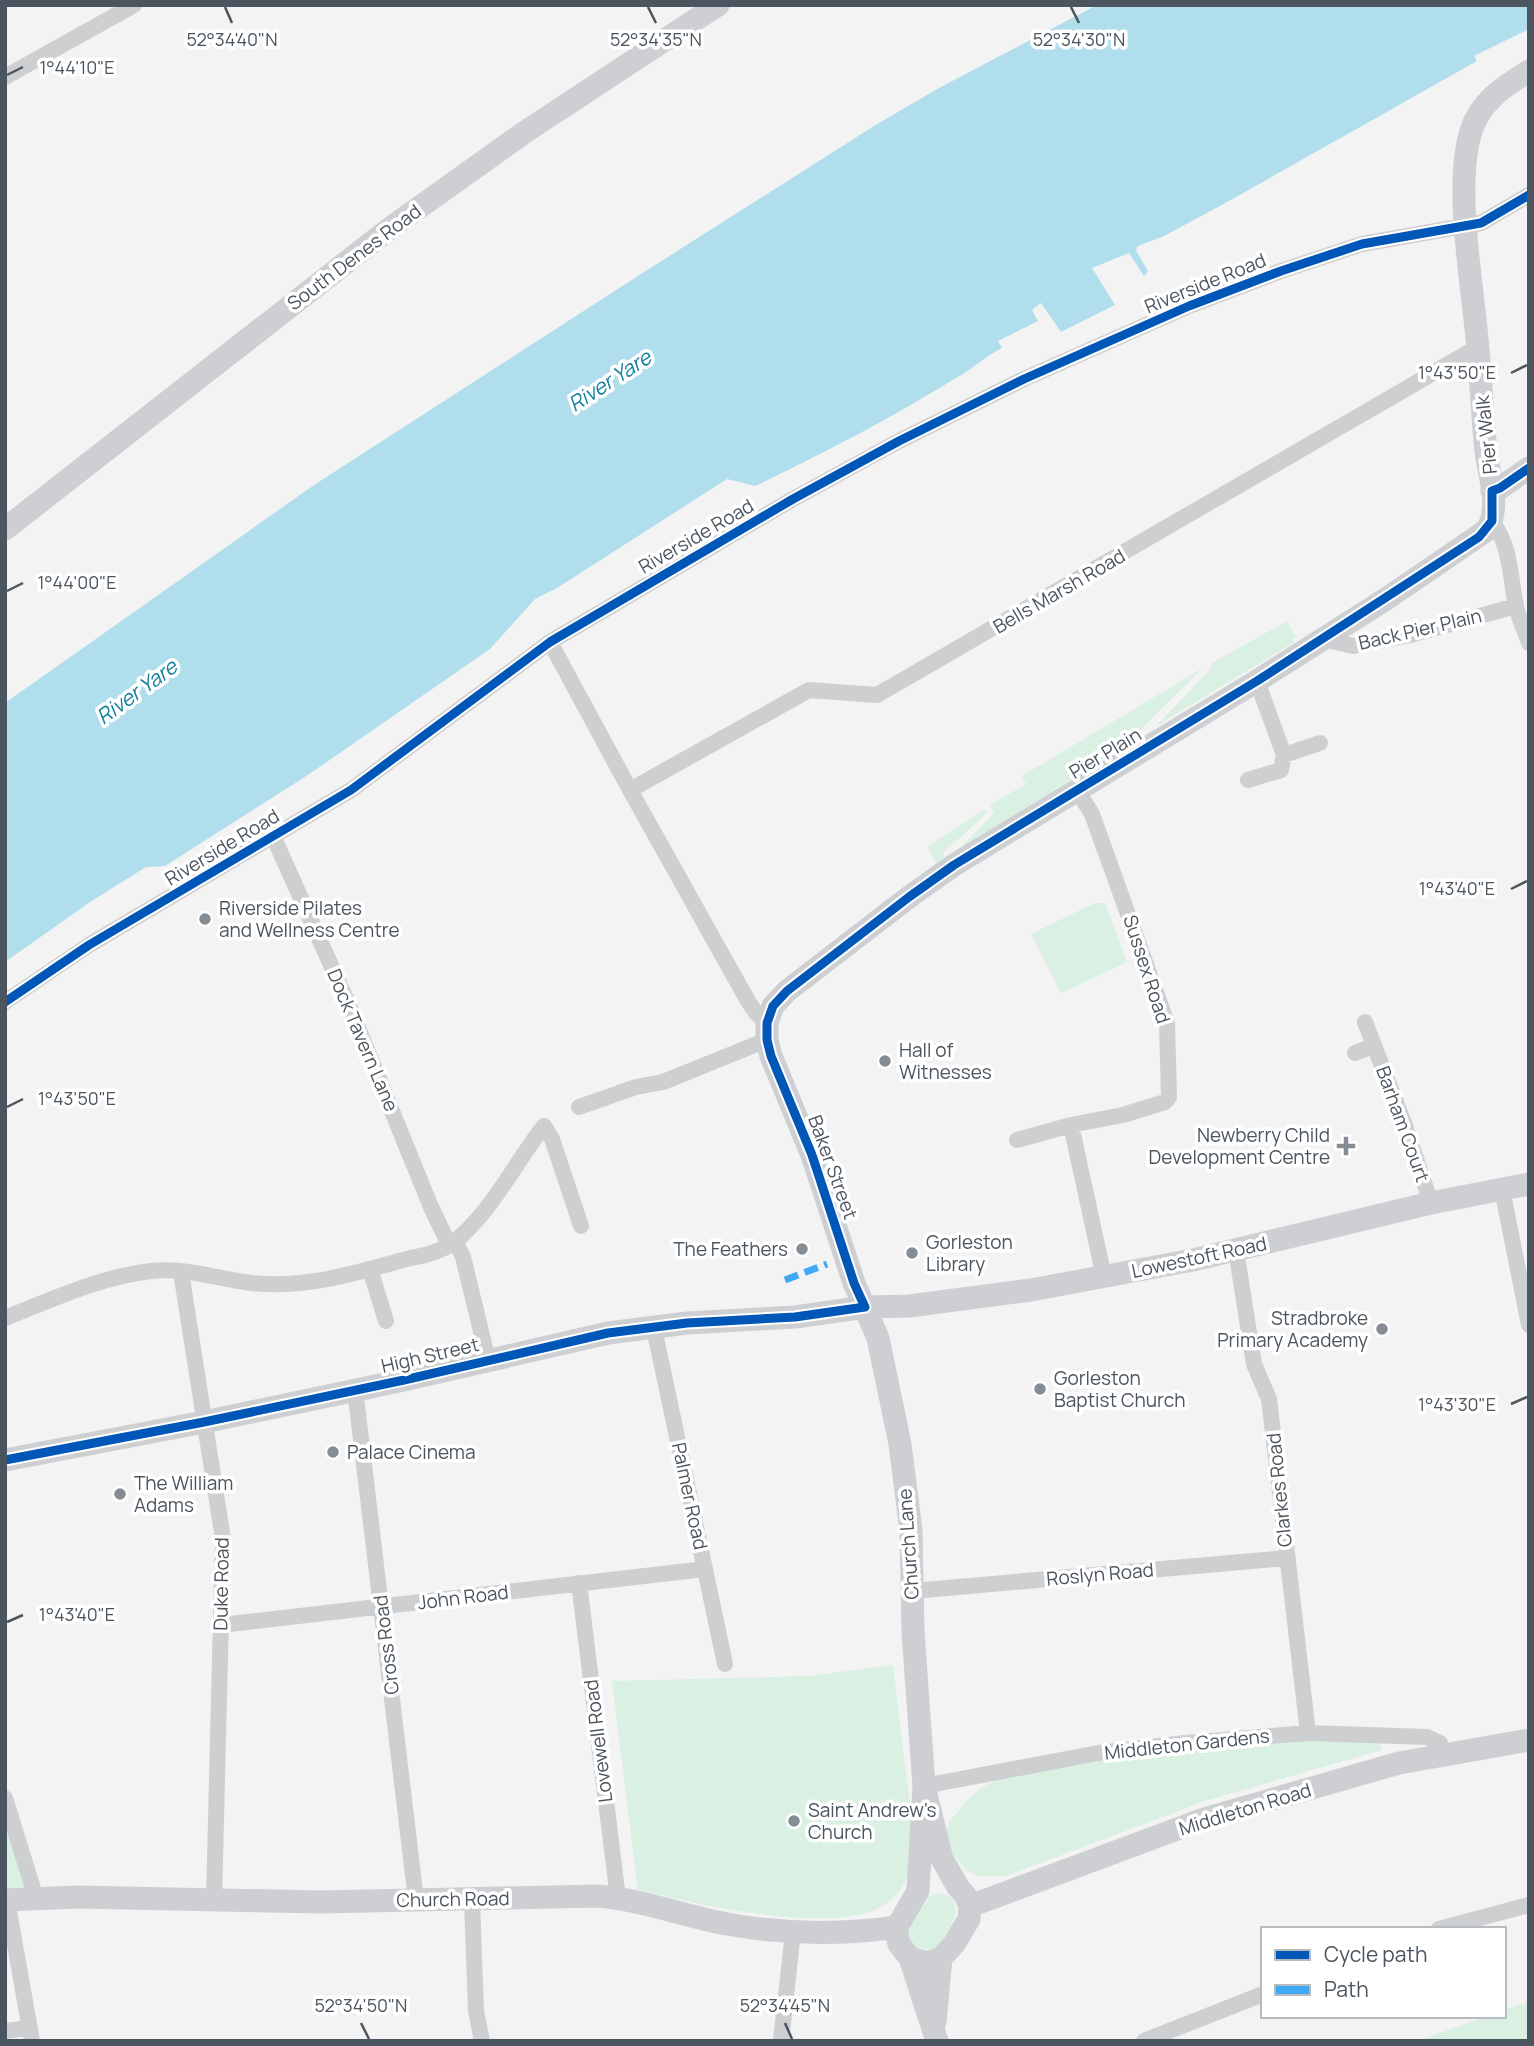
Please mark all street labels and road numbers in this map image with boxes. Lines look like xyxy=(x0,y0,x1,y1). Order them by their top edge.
street label: South Denes Road xyxy=(282,198,426,316)
street label: Riverside Road xyxy=(1140,247,1270,319)
street label: Pier Walk xyxy=(1469,394,1503,476)
street label: Riverside Road xyxy=(634,493,758,579)
street label: Bells Marsh Road xyxy=(988,543,1130,639)
street label: Back Pier Plain xyxy=(1356,602,1484,656)
street label: Pier Plain xyxy=(1064,721,1146,785)
street label: Riverside Road xyxy=(160,803,284,891)
street label: Sussex Road xyxy=(1117,911,1177,1027)
street label: Dock Tavern Lane xyxy=(321,965,405,1115)
street label: Barham Court xyxy=(1370,1063,1436,1185)
street label: Baker Street xyxy=(802,1111,864,1223)
street label: Lowestoft Road xyxy=(1129,1230,1269,1284)
street label: High Street xyxy=(379,1331,481,1379)
street label: Clarkes Road xyxy=(1260,1432,1298,1548)
street label: Palmer Road xyxy=(666,1440,714,1552)
street label: Church Lane xyxy=(891,1488,925,1600)
street label: Duke Road xyxy=(207,1537,235,1631)
street label: Roslyn Road xyxy=(1045,1556,1155,1592)
street label: John Road xyxy=(416,1579,510,1615)
street label: Cross Road xyxy=(367,1594,405,1696)
street label: Lovewell Road xyxy=(578,1678,618,1804)
street label: Middleton Gardens xyxy=(1103,1722,1271,1766)
street label: Middleton Road xyxy=(1176,1777,1314,1841)
street label: Church Road xyxy=(396,1885,510,1913)

